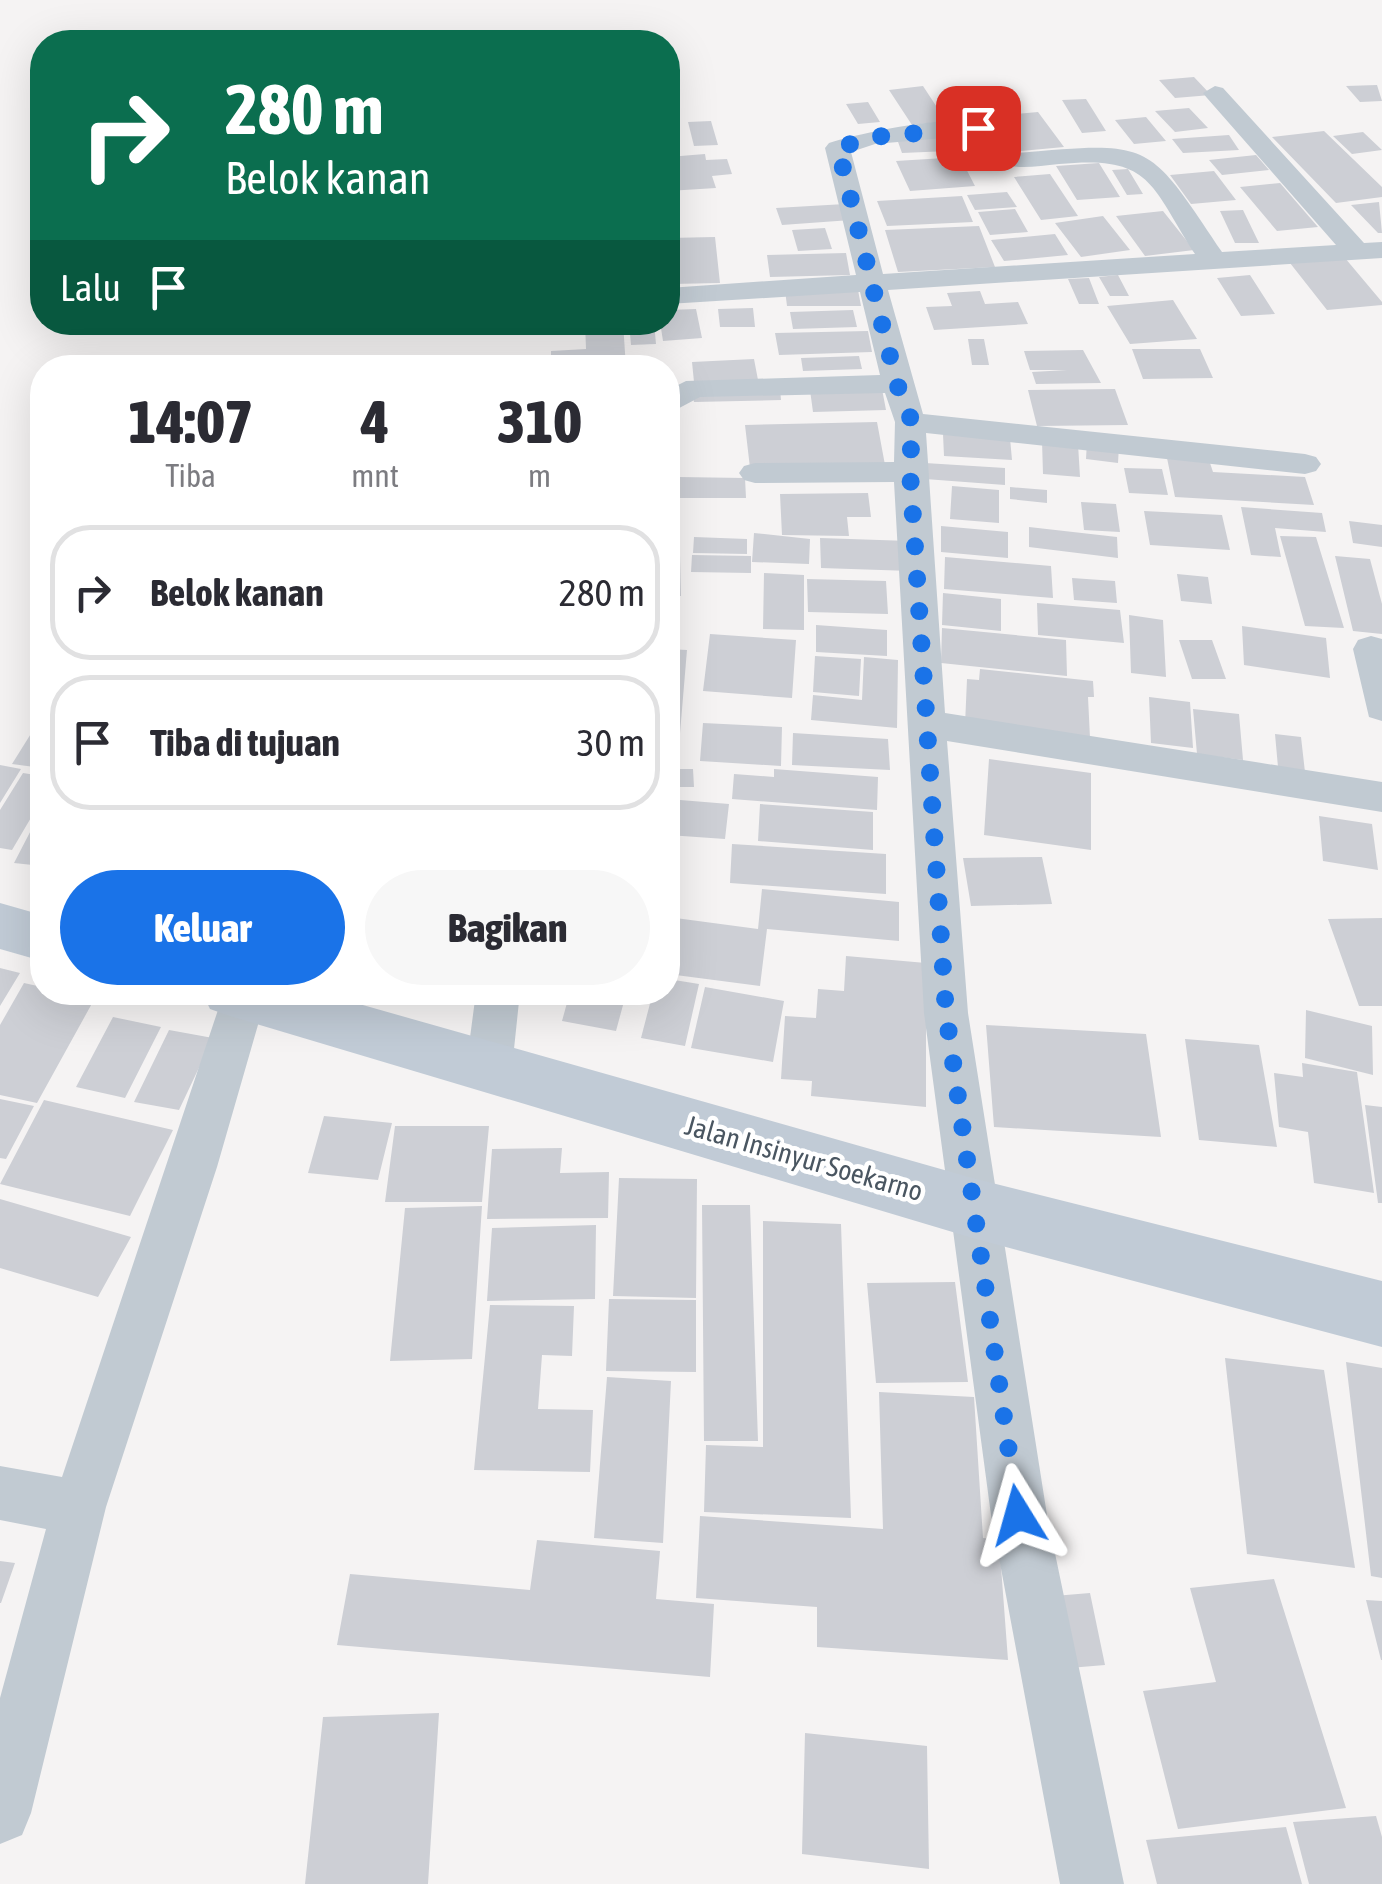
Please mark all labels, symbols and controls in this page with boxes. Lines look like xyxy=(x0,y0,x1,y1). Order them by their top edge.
text: 280 m xyxy=(225,69,384,149)
icon: right xyxy=(60,70,190,200)
pin xyxy=(936,86,1021,171)
icon: arrive xyxy=(951,101,1006,156)
text: Belok kanan xyxy=(225,152,431,204)
icon: arrive xyxy=(141,260,196,315)
text: Lalu xyxy=(60,266,121,309)
text: 14:07 xyxy=(128,387,253,456)
text: 4 xyxy=(361,387,389,456)
text: 310 xyxy=(497,387,582,456)
text: Tiba xyxy=(165,457,216,494)
text: mnt xyxy=(351,457,399,494)
text: m xyxy=(528,457,551,494)
icon: right xyxy=(65,565,120,620)
text: Belok kanan xyxy=(150,571,324,614)
text: 280 m xyxy=(559,571,645,614)
icon: arrive xyxy=(65,715,120,770)
text: Tiba di tujuan xyxy=(150,721,340,764)
text: 30 m xyxy=(577,721,645,764)
button: Keluar xyxy=(60,870,345,985)
button: Bagikan xyxy=(365,870,650,985)
street label: Jalan Insinyur Soekarno xyxy=(682,1109,926,1207)
position arrow xyxy=(966,1463,1070,1567)

